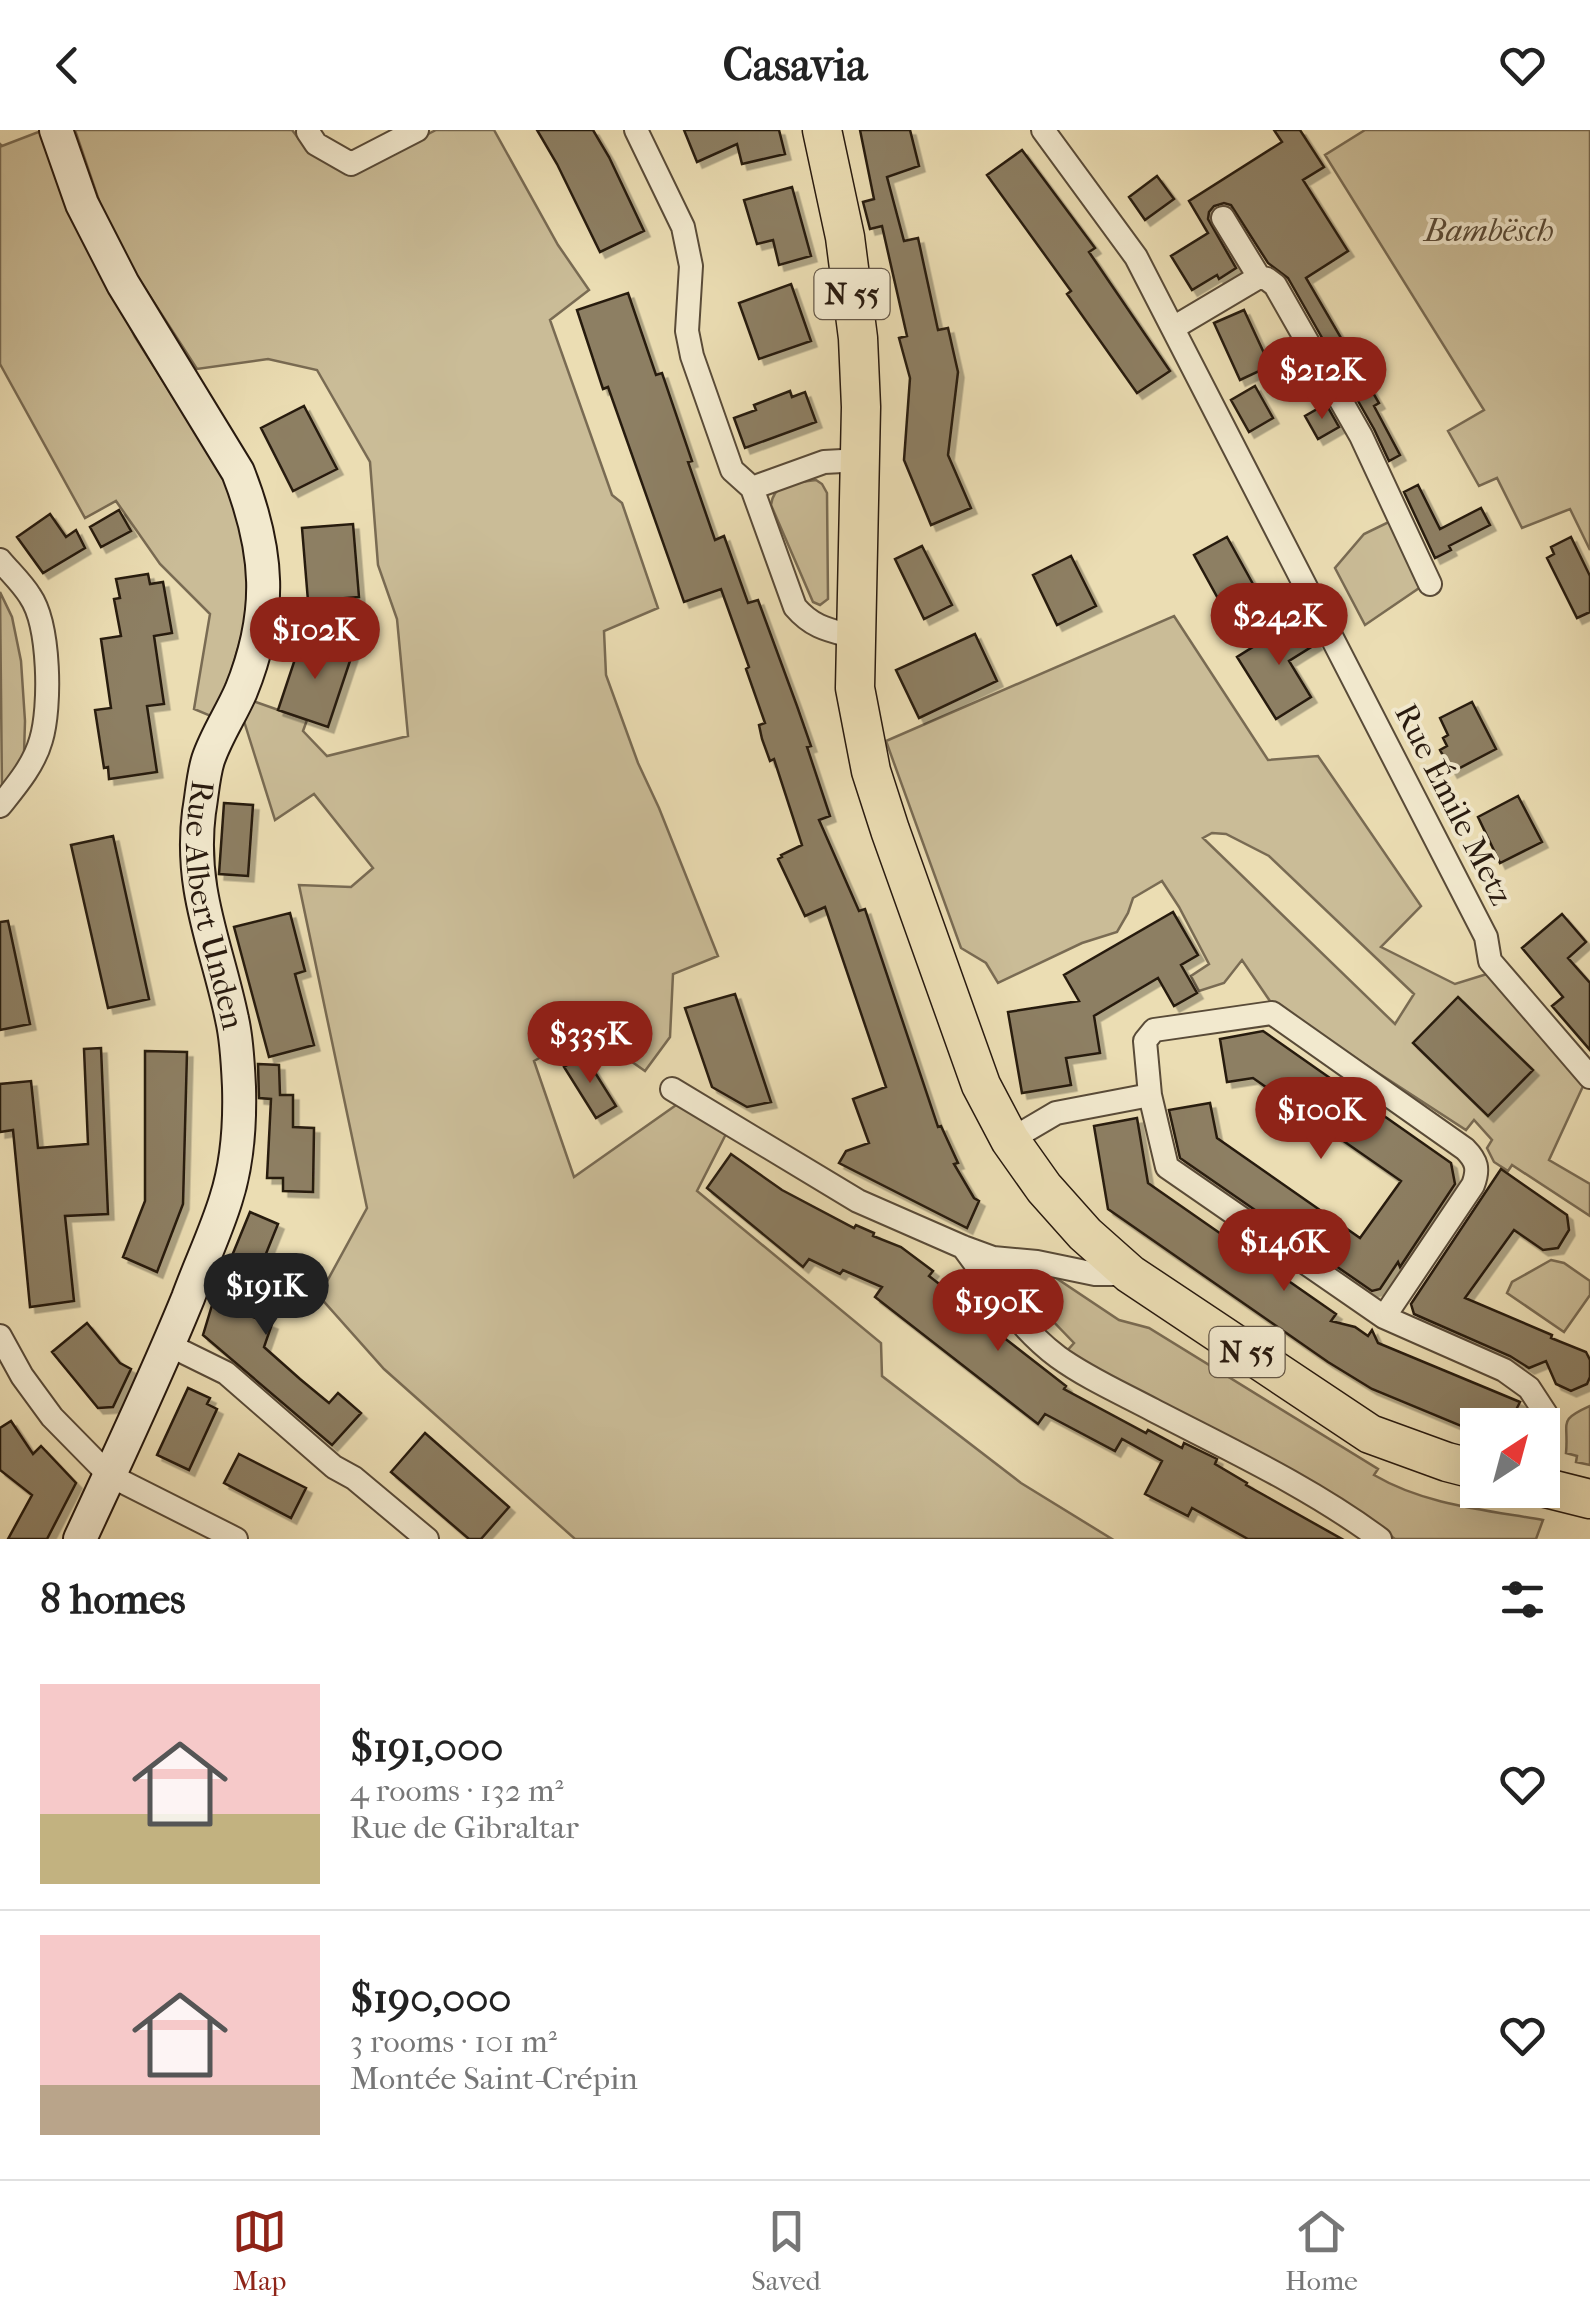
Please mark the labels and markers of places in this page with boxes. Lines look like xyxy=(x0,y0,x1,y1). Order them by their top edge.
pin: $212K xyxy=(1252,337,1392,422)
pin: $242K xyxy=(1209,583,1349,668)
pin: $102K xyxy=(245,597,385,682)
pin: $335K xyxy=(520,1001,660,1086)
pin: $100K xyxy=(1251,1077,1391,1162)
pin: $146K xyxy=(1214,1209,1354,1294)
pin: $191K xyxy=(196,1253,336,1338)
pin: $190K xyxy=(928,1269,1068,1354)

